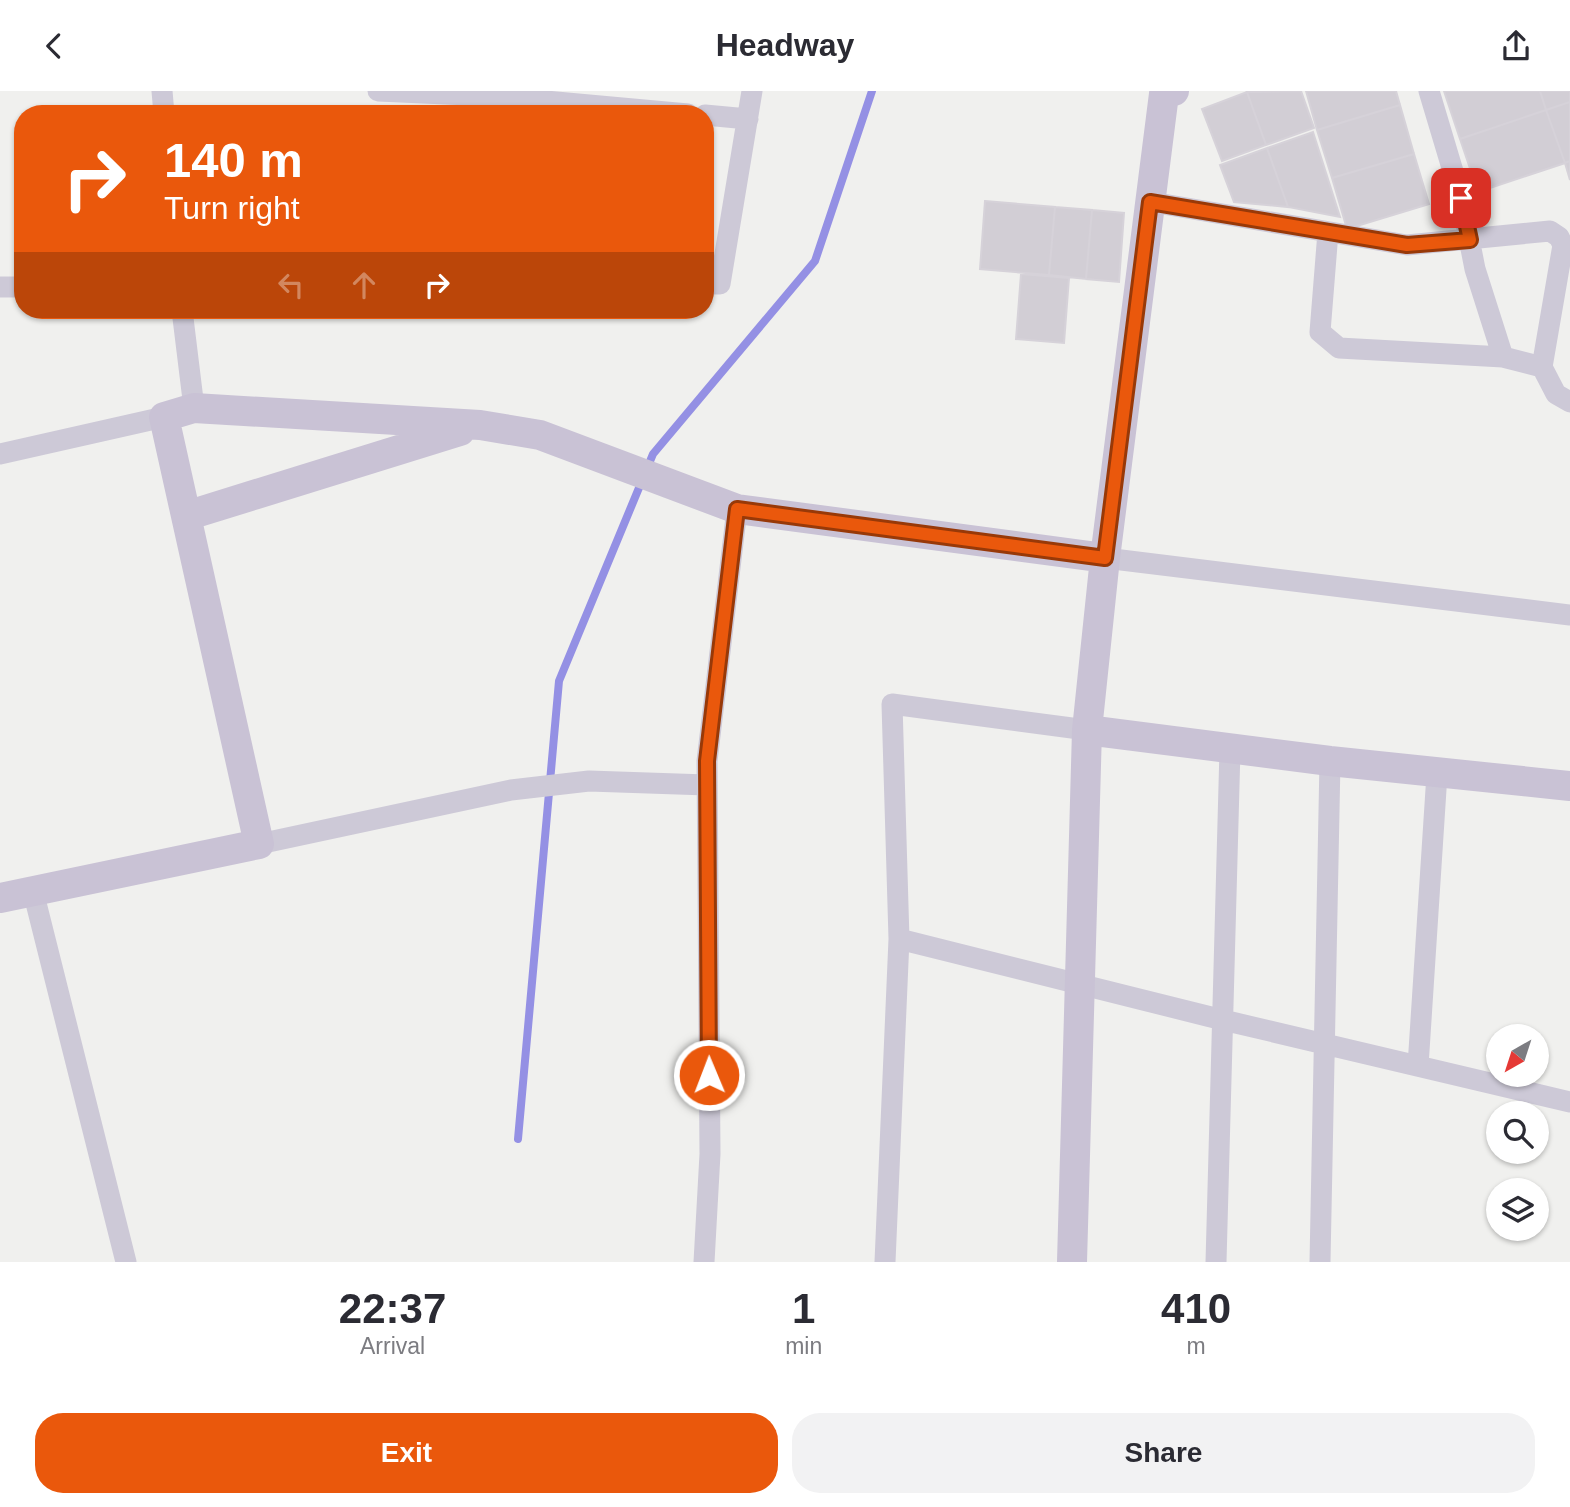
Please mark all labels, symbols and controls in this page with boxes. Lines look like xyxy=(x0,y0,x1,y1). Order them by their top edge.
icon: back xyxy=(35,27,73,65)
text: Headway xyxy=(716,27,854,63)
icon: share xyxy=(1497,27,1535,65)
icon: right xyxy=(49,133,140,224)
text: 140 m xyxy=(164,133,303,187)
pin xyxy=(1431,168,1491,228)
icon: arrive xyxy=(1442,179,1480,217)
text: Turn right xyxy=(164,190,300,226)
icon: left xyxy=(272,266,310,304)
icon: ahead xyxy=(345,266,383,304)
icon: right xyxy=(418,266,456,304)
north arrow xyxy=(1486,1024,1549,1087)
map controls xyxy=(1486,1024,1549,1241)
position arrow xyxy=(672,1038,746,1112)
button: search xyxy=(1486,1101,1549,1164)
button: layers xyxy=(1486,1178,1549,1241)
text: 22:37 xyxy=(339,1285,446,1332)
text: 1 xyxy=(792,1285,815,1332)
text: 410 xyxy=(1161,1285,1231,1332)
text: Arrival xyxy=(360,1333,425,1359)
text: min xyxy=(785,1333,822,1359)
text: m xyxy=(1187,1333,1206,1359)
button: Exit xyxy=(35,1413,778,1493)
button: Share xyxy=(792,1413,1535,1493)

